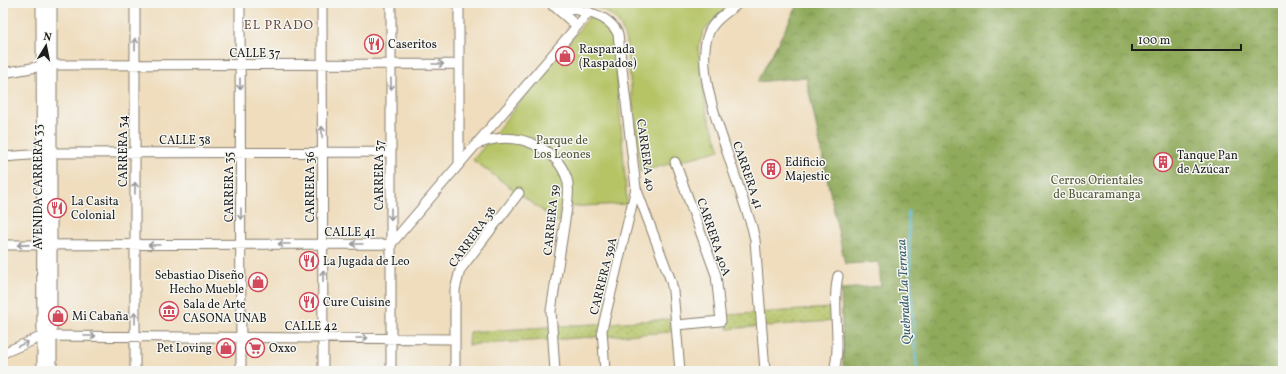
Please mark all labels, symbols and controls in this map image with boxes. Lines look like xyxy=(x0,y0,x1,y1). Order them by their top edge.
district label: EL PRADO xyxy=(244,17,314,35)
north arrow xyxy=(26,26,66,66)
scale bar xyxy=(1132,26,1241,52)
text: N xyxy=(42,30,53,46)
restaurant icon: Caseritos xyxy=(363,33,385,55)
text: 100 m xyxy=(1138,33,1171,49)
place label: Caseritos xyxy=(388,37,437,53)
one-way arrow xyxy=(131,38,139,51)
place label: Rasparada (Raspados) xyxy=(579,42,637,72)
shop icon: Rasparada (Raspados) xyxy=(554,45,576,67)
street label: CALLE 37 xyxy=(229,46,281,62)
one-way arrow xyxy=(431,60,444,68)
one-way arrow xyxy=(236,77,244,90)
one-way arrow xyxy=(387,77,395,90)
street label: CARRERA 34 xyxy=(116,115,132,187)
street label: CARRERA 40 xyxy=(632,118,658,192)
street label: AVENIDA CARRERA 33 xyxy=(31,124,47,250)
one-way arrow xyxy=(318,126,326,139)
street label: CALLE 38 xyxy=(159,133,211,149)
park label: Parque de Los Leones xyxy=(533,133,591,163)
street label: CARRERA 37 xyxy=(372,139,388,210)
street label: CARRERA 41 xyxy=(728,139,766,211)
place label: Tanque Pan de Azúcar xyxy=(1177,148,1238,178)
street label: CARRERA 35 xyxy=(222,151,238,222)
building icon: Tanque Pan de Azúcar xyxy=(1152,151,1174,173)
street label: CARRERA 36 xyxy=(303,152,319,222)
place label: Edificio Majestic xyxy=(785,155,830,185)
building icon: Edificio Majestic xyxy=(760,158,782,180)
park label: Cerros Orientales de Bucaramanga xyxy=(1051,173,1143,203)
one-way arrow xyxy=(131,182,139,195)
street label: CARRERA 39 xyxy=(540,184,564,256)
place label: La Casita Colonial xyxy=(71,194,119,224)
street label: CARRERA 40A xyxy=(692,196,734,279)
restaurant icon: La Casita Colonial xyxy=(46,197,68,219)
street label: CARRERA 38 xyxy=(445,204,500,271)
one-way arrow xyxy=(237,207,245,220)
one-way arrow xyxy=(387,207,395,220)
street label: CALLE 41 xyxy=(325,225,375,241)
street label: CARRERA 39A xyxy=(587,235,621,317)
water label: Quebrada La Terraza xyxy=(893,239,917,345)
one-way arrow xyxy=(278,240,291,248)
one-way arrow xyxy=(351,240,364,248)
one-way arrow xyxy=(17,241,30,249)
one-way arrow xyxy=(148,241,161,249)
restaurant icon: La Jugada de Leo xyxy=(298,250,320,272)
place label: La Jugada de Leo xyxy=(323,254,410,270)
place label: Sebastiao Diseño Hecho Mueble xyxy=(155,268,244,298)
one-way arrow xyxy=(319,270,327,283)
shop icon: Sebastiao Diseño Hecho Mueble xyxy=(247,271,269,293)
restaurant icon: Cure Cuisine xyxy=(298,291,320,313)
place label: Cure Cuisine xyxy=(323,295,391,311)
place label: Sala de Arte CASONA UNAB xyxy=(183,297,267,327)
museum icon: Sala de Arte CASONA UNAB xyxy=(158,300,180,322)
shop icon: Mi Cabaña xyxy=(47,305,69,327)
place label: Mi Cabaña xyxy=(72,309,129,325)
one-way arrow xyxy=(131,312,139,325)
street label: CALLE 42 xyxy=(285,319,337,335)
one-way arrow xyxy=(83,332,96,340)
one-way arrow xyxy=(355,334,368,342)
shop icon: Pet Loving xyxy=(215,337,237,359)
supermarket icon: Oxxo xyxy=(244,337,266,359)
one-way arrow xyxy=(17,340,29,348)
place label: Pet Loving xyxy=(157,341,212,357)
place label: Oxxo xyxy=(269,341,296,357)

